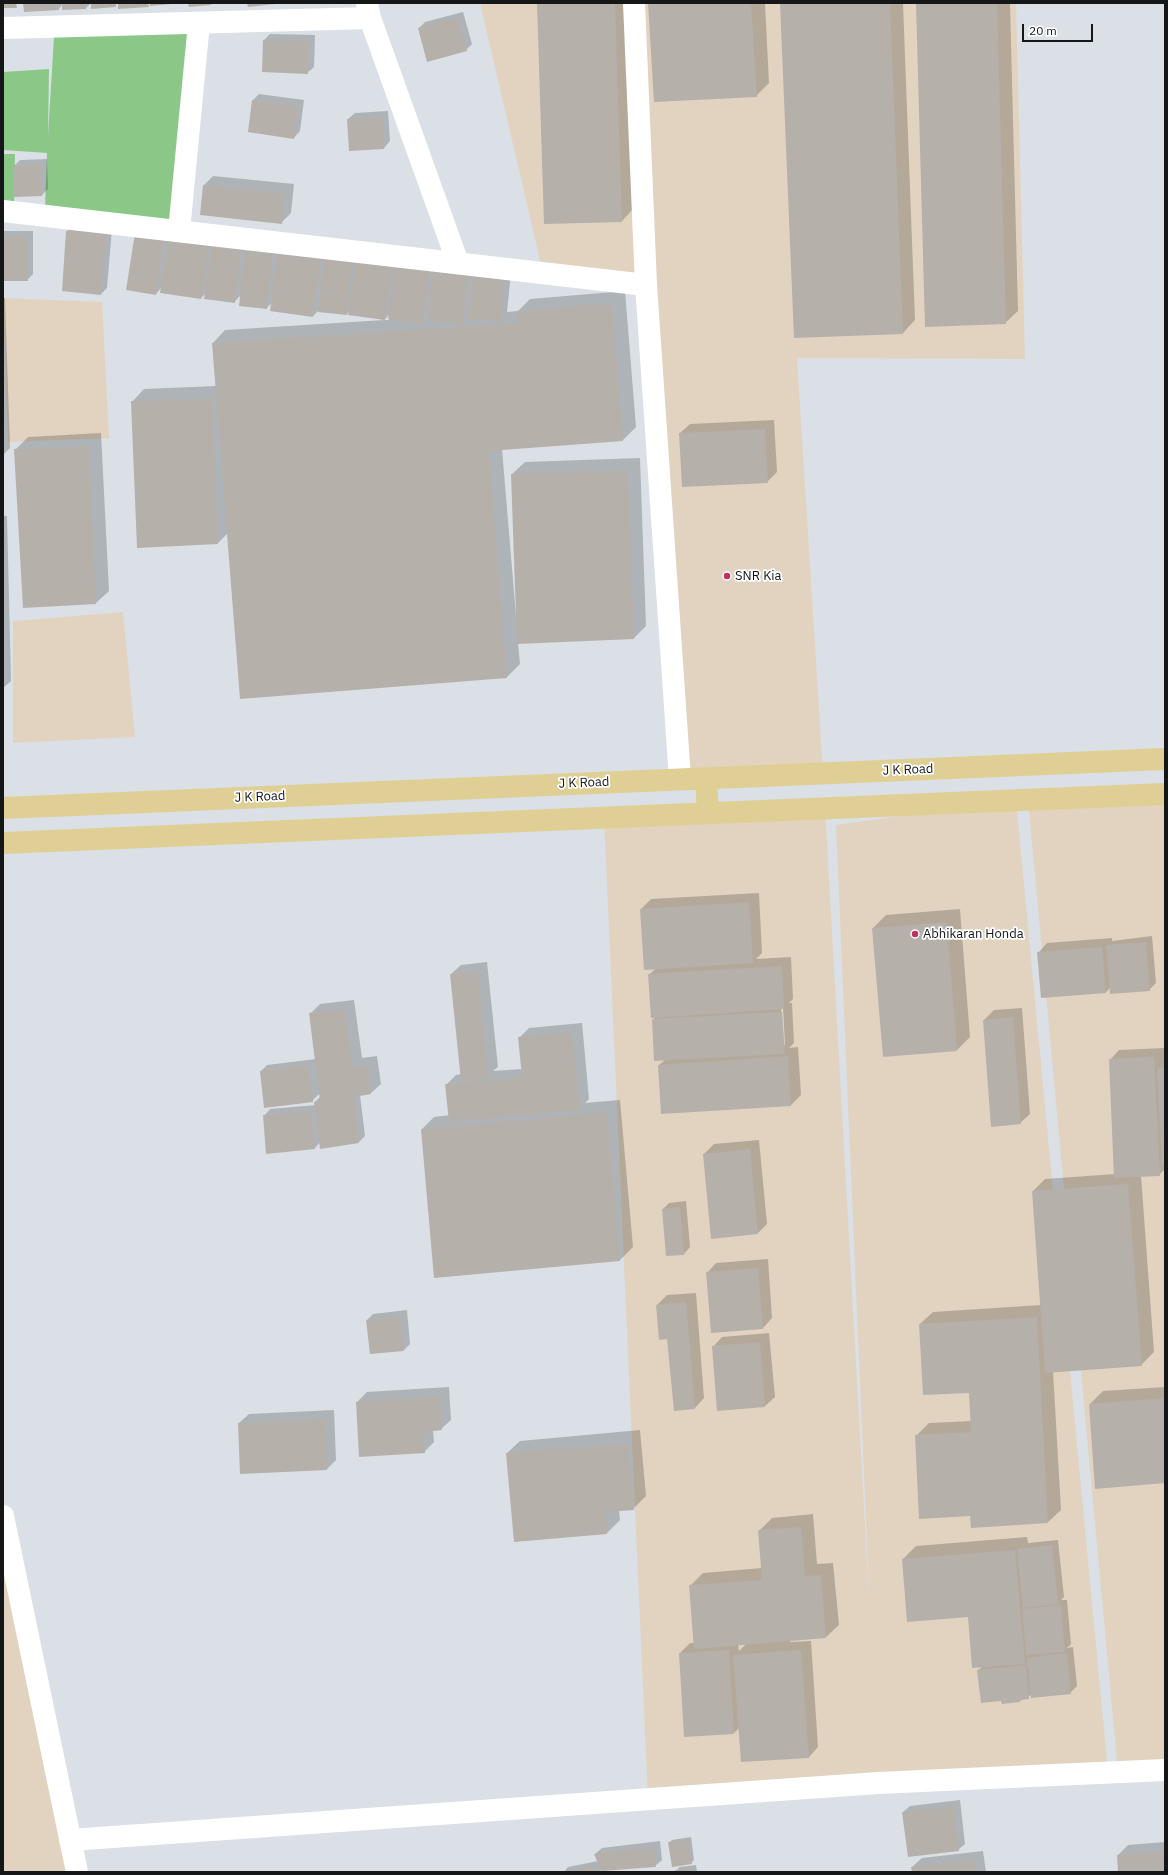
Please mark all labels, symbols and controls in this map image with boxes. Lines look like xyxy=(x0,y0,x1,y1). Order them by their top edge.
scale bar xyxy=(1024,16,1095,42)
text: 20 m xyxy=(1029,23,1057,38)
place label: SNR Kia xyxy=(735,568,782,584)
marker: SNR Kia xyxy=(722,571,732,581)
street label: J K Road xyxy=(882,761,934,779)
street label: J K Road xyxy=(558,774,610,792)
street label: J K Road xyxy=(234,788,286,806)
place label: Abhikaran Honda xyxy=(923,926,1024,942)
marker: Abhikaran Honda xyxy=(910,929,920,939)

